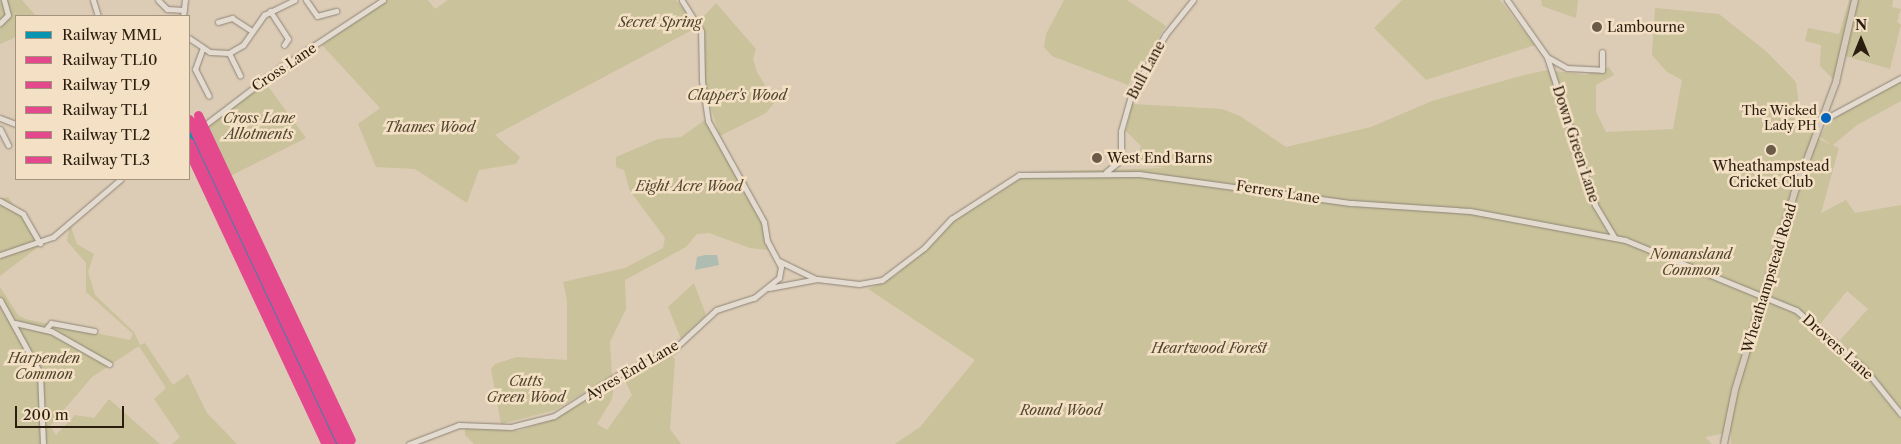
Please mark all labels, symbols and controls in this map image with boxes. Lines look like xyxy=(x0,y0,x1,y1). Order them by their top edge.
park label: Secret Spring xyxy=(619,14,701,30)
legend xyxy=(15,15,190,180)
north arrow xyxy=(1836,15,1886,65)
text: N xyxy=(1855,16,1867,34)
place label: Lambourne xyxy=(1607,19,1685,35)
marker: Lambourne xyxy=(1591,21,1603,33)
text: Railway MML xyxy=(62,25,161,44)
street label: Bull Lane xyxy=(1124,38,1168,102)
street label: Cross Lane xyxy=(249,39,319,95)
text: Railway TL10 xyxy=(62,50,158,69)
text: Railway TL9 xyxy=(62,75,150,94)
street label: Down Green Lane xyxy=(1549,83,1603,205)
park label: Clapper's Wood xyxy=(687,87,787,103)
text: Railway TL1 xyxy=(62,100,148,119)
place label: The Wicked Lady PH xyxy=(1741,103,1817,134)
park label: Cross Lane Allotments xyxy=(223,110,295,142)
marker: The Wicked Lady PH xyxy=(1821,113,1831,123)
park label: Thames Wood xyxy=(385,119,475,135)
text: Railway TL2 xyxy=(62,125,150,144)
marker: Wheathampstead Cricket Club xyxy=(1765,144,1777,156)
text: Railway TL3 xyxy=(62,150,150,169)
place label: West End Barns xyxy=(1107,150,1212,166)
marker: West End Barns xyxy=(1091,152,1103,164)
place label: Wheathampstead Cricket Club xyxy=(1712,158,1830,190)
street label: Ferrers Lane xyxy=(1235,177,1321,207)
park label: Eight Acre Wood xyxy=(636,178,742,194)
street label: Wheathampstead Road xyxy=(1738,201,1800,355)
park label: Nomansland Common xyxy=(1650,246,1732,278)
street label: Drovers Lane xyxy=(1799,311,1877,383)
street label: Ayres End Lane xyxy=(583,337,681,403)
park label: Heartwood Forest xyxy=(1151,340,1267,356)
park label: Harpenden Common xyxy=(8,350,80,382)
park label: Cutts Green Wood xyxy=(487,373,565,406)
scale bar xyxy=(18,396,126,428)
park label: Round Wood xyxy=(1020,402,1102,418)
text: 200 m xyxy=(23,405,69,424)

